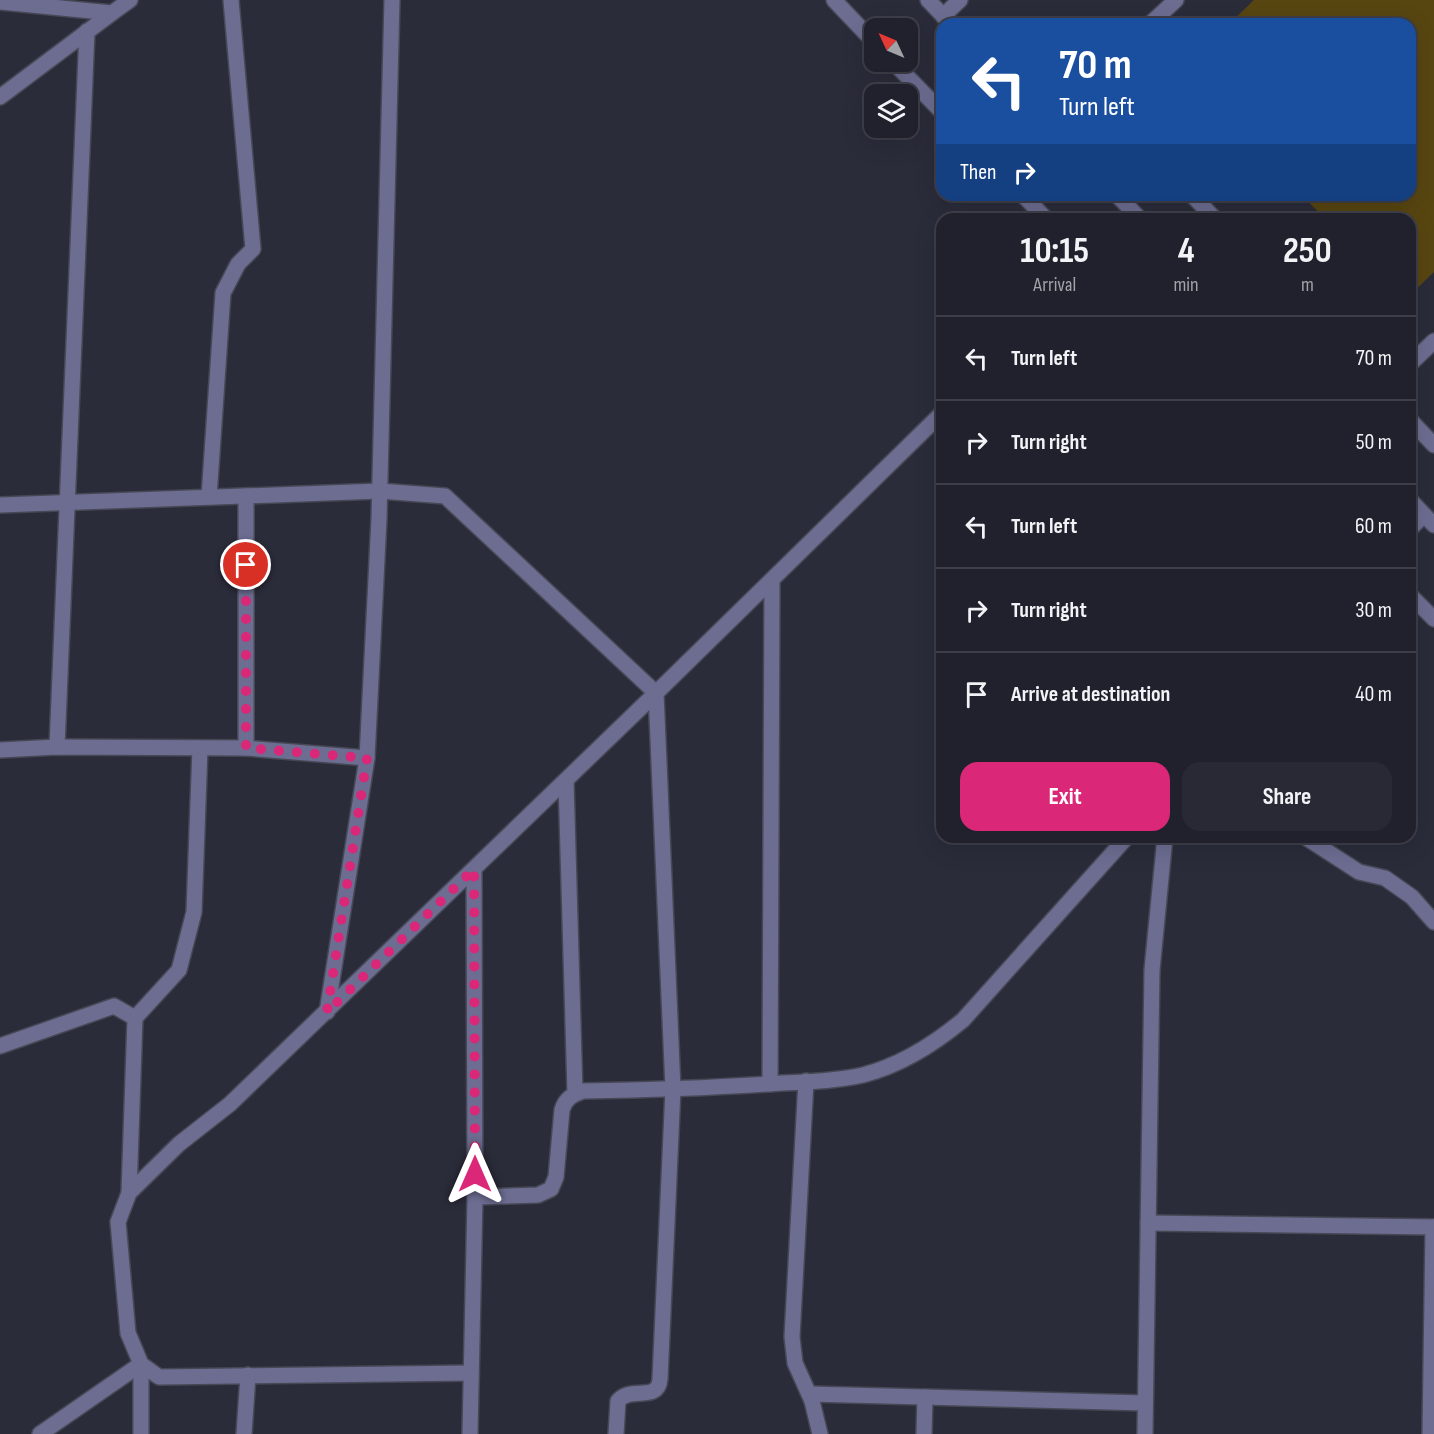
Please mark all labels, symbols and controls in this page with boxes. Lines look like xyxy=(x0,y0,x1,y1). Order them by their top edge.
north arrow xyxy=(864,18,918,72)
map controls xyxy=(864,18,918,138)
text: 70 m xyxy=(1059,40,1132,91)
icon: left xyxy=(960,42,1038,120)
button: layers xyxy=(864,84,918,138)
text: Turn left xyxy=(1059,91,1135,123)
icon: right xyxy=(1008,156,1041,189)
text: Then xyxy=(960,159,996,186)
text: 10:15 xyxy=(1020,230,1089,273)
text: 4 xyxy=(1178,230,1194,273)
text: 250 xyxy=(1283,230,1332,273)
text: Arrival xyxy=(1033,273,1076,297)
text: min xyxy=(1173,273,1199,297)
text: m xyxy=(1301,273,1314,297)
icon: left xyxy=(960,342,993,375)
text: Turn left xyxy=(1011,345,1077,372)
text: 70 m xyxy=(1356,345,1392,372)
icon: right xyxy=(960,426,993,459)
text: Turn right xyxy=(1011,429,1087,456)
text: 50 m xyxy=(1356,429,1392,456)
icon: left xyxy=(960,510,993,543)
text: Turn left xyxy=(1011,513,1077,540)
text: 60 m xyxy=(1355,513,1392,540)
pin xyxy=(220,539,271,590)
icon: arrive xyxy=(229,548,262,581)
icon: right xyxy=(960,594,993,627)
text: Turn right xyxy=(1011,597,1087,624)
text: 30 m xyxy=(1355,597,1392,624)
icon: arrive xyxy=(960,678,993,711)
text: Arrive at destination xyxy=(1011,681,1170,708)
text: 40 m xyxy=(1355,681,1392,708)
button: Exit xyxy=(960,762,1170,831)
button: Share xyxy=(1182,762,1392,831)
position arrow xyxy=(443,1142,507,1206)

